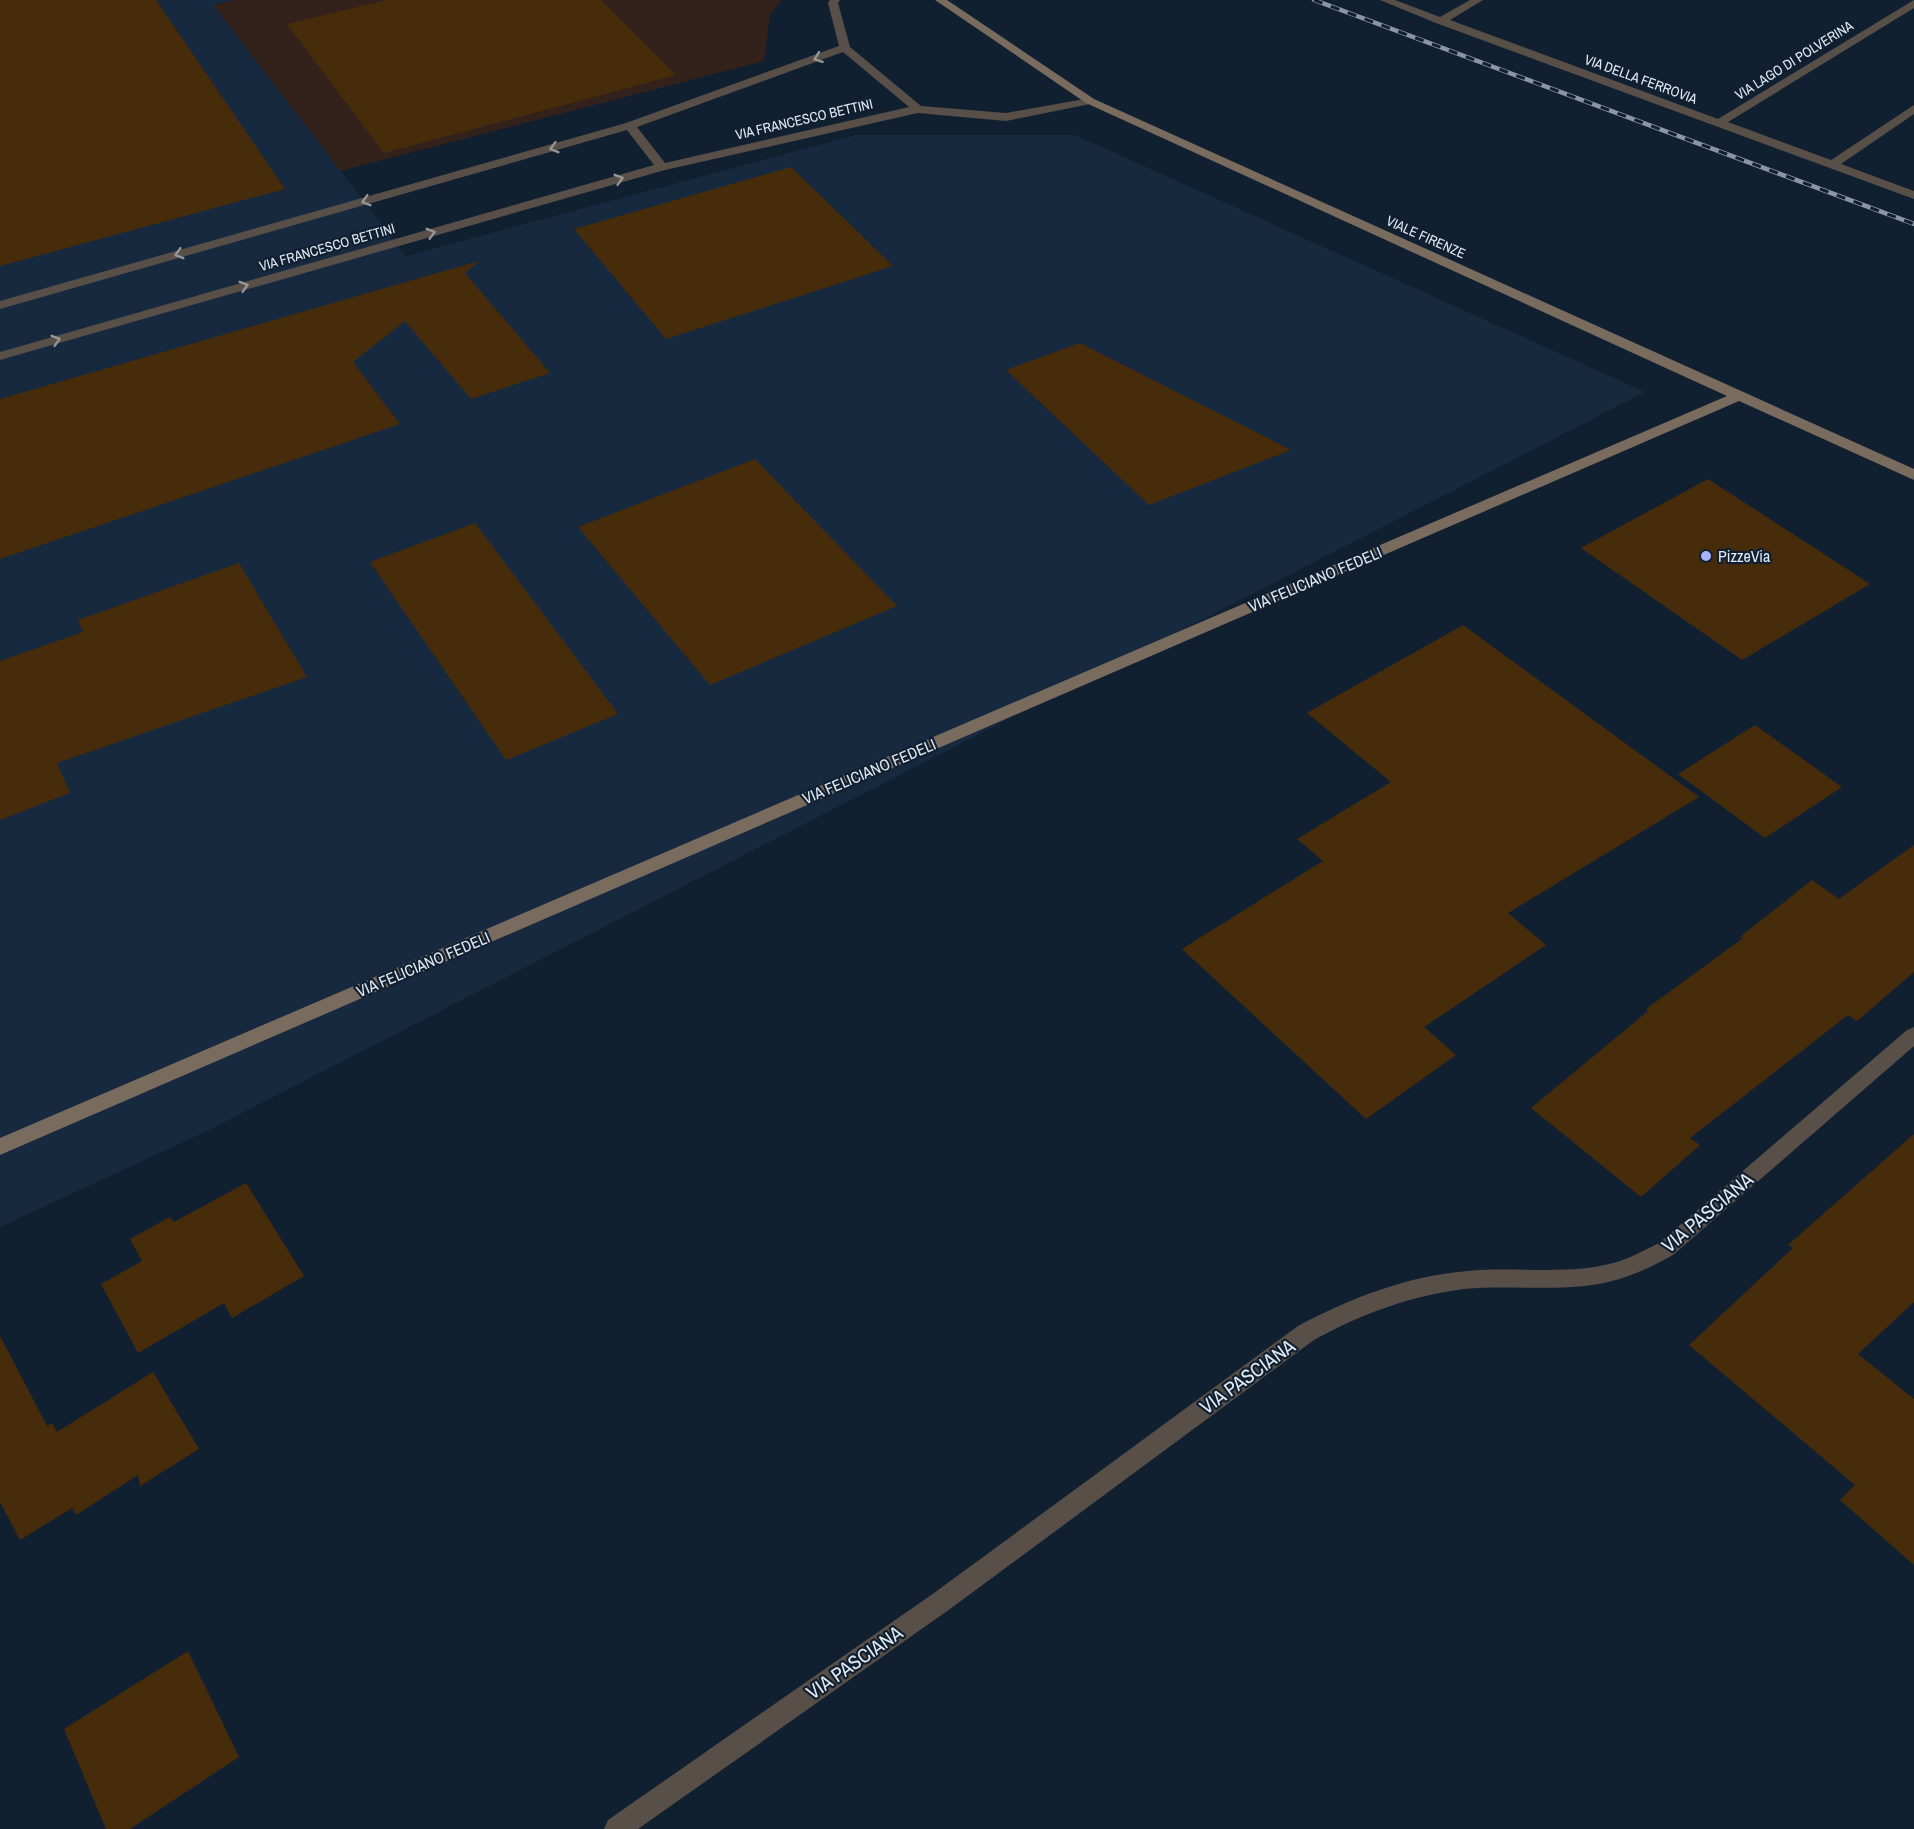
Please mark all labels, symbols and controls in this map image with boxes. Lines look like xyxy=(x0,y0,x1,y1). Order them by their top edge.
street label: VIA LAGO DI POLVERINA xyxy=(1732,16,1857,104)
street label: VIA DELLA FERROVIA xyxy=(1582,50,1700,108)
one-way arrow xyxy=(813,51,824,63)
street label: VIA FRANCESCO BETTINI xyxy=(734,94,874,144)
one-way arrow xyxy=(549,141,560,153)
one-way arrow xyxy=(613,174,624,186)
one-way arrow xyxy=(361,194,372,206)
street label: VIALE FIRENZE xyxy=(1384,212,1468,262)
street label: VIA FRANCESCO BETTINI xyxy=(257,219,397,275)
one-way arrow xyxy=(425,228,436,240)
one-way arrow xyxy=(174,247,184,260)
one-way arrow xyxy=(238,281,249,293)
one-way arrow xyxy=(50,335,61,347)
street label: VIA FELICIANO FEDELI xyxy=(1245,541,1385,617)
place label: PizzeVia xyxy=(1718,545,1771,567)
marker: PizzeVia xyxy=(1699,549,1713,563)
street label: VIA FELICIANO FEDELI xyxy=(799,733,939,809)
street label: VIA FELICIANO FEDELI xyxy=(353,926,493,1002)
street label: VIA PASCIANA xyxy=(1655,1166,1759,1258)
street label: VIA PASCIANA xyxy=(1194,1332,1300,1420)
street label: VIA PASCIANA xyxy=(800,1619,908,1705)

